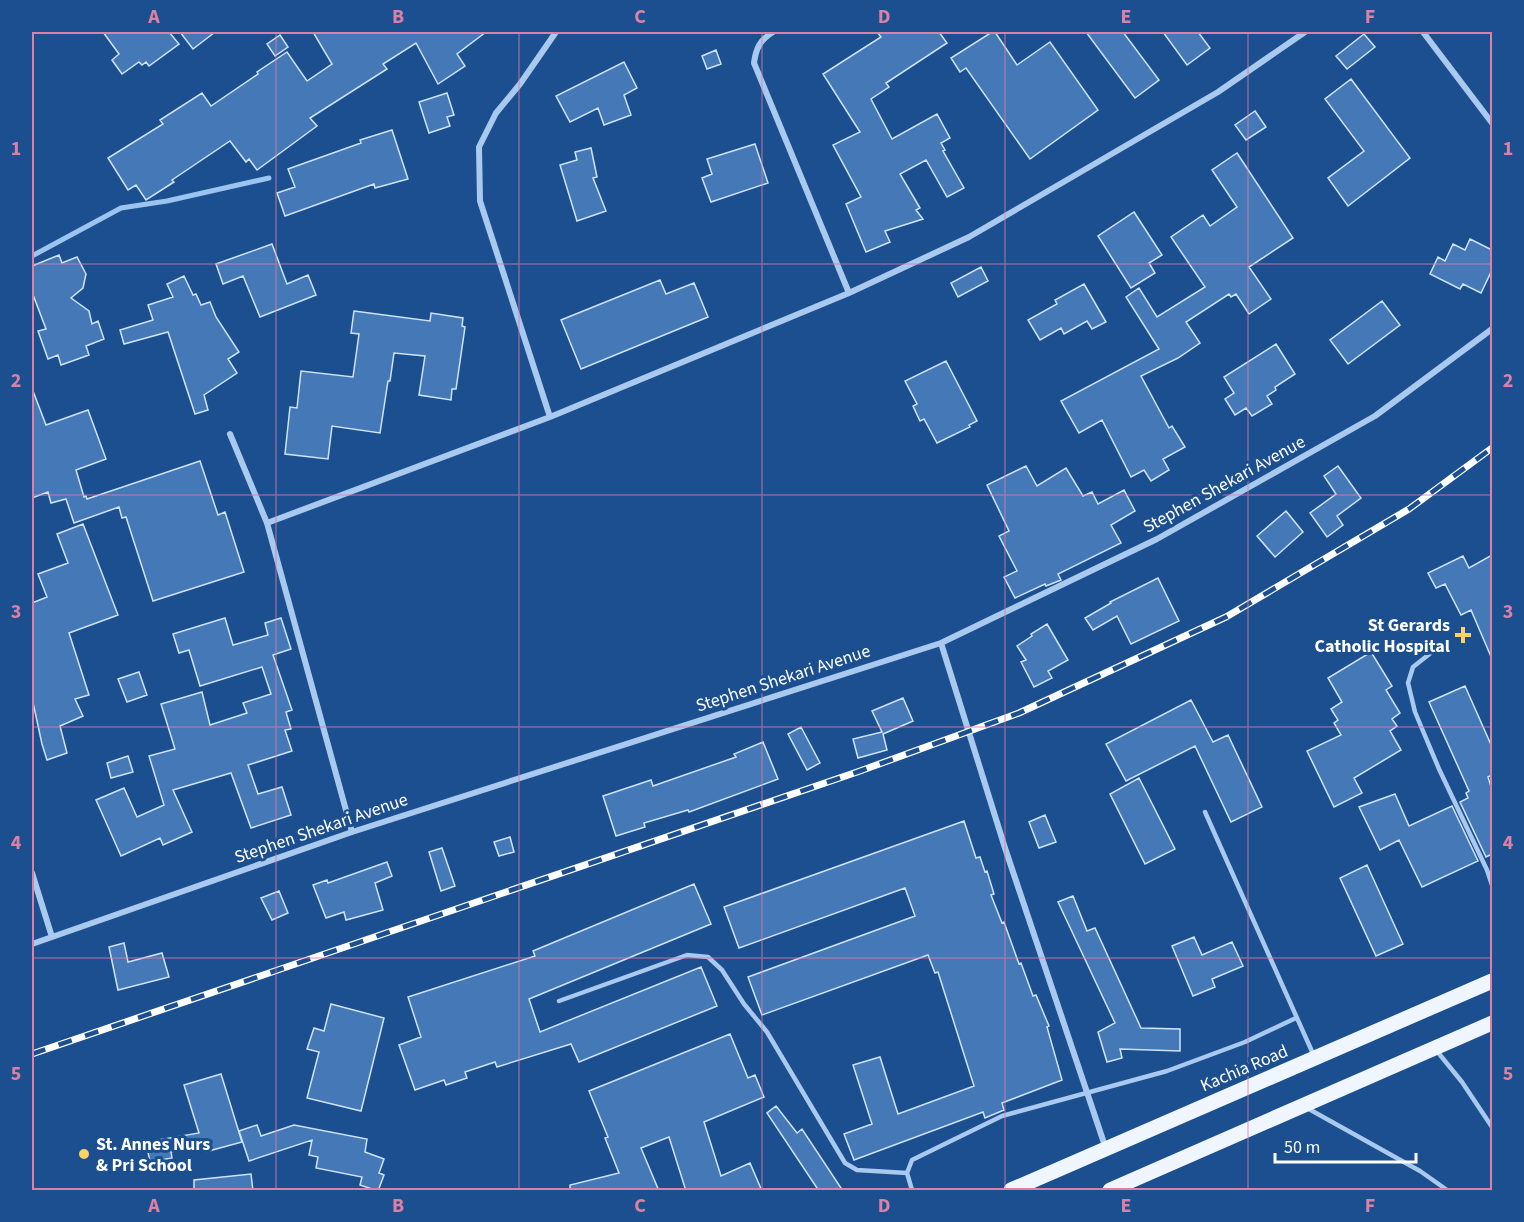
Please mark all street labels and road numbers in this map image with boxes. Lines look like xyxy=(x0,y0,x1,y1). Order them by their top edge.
street label: Stephen Shekari Avenue xyxy=(1139,429,1310,539)
street label: Stephen Shekari Avenue xyxy=(693,638,874,718)
street label: Stephen Shekari Avenue xyxy=(231,787,411,870)
street label: Kachia Road xyxy=(1196,1039,1292,1098)

